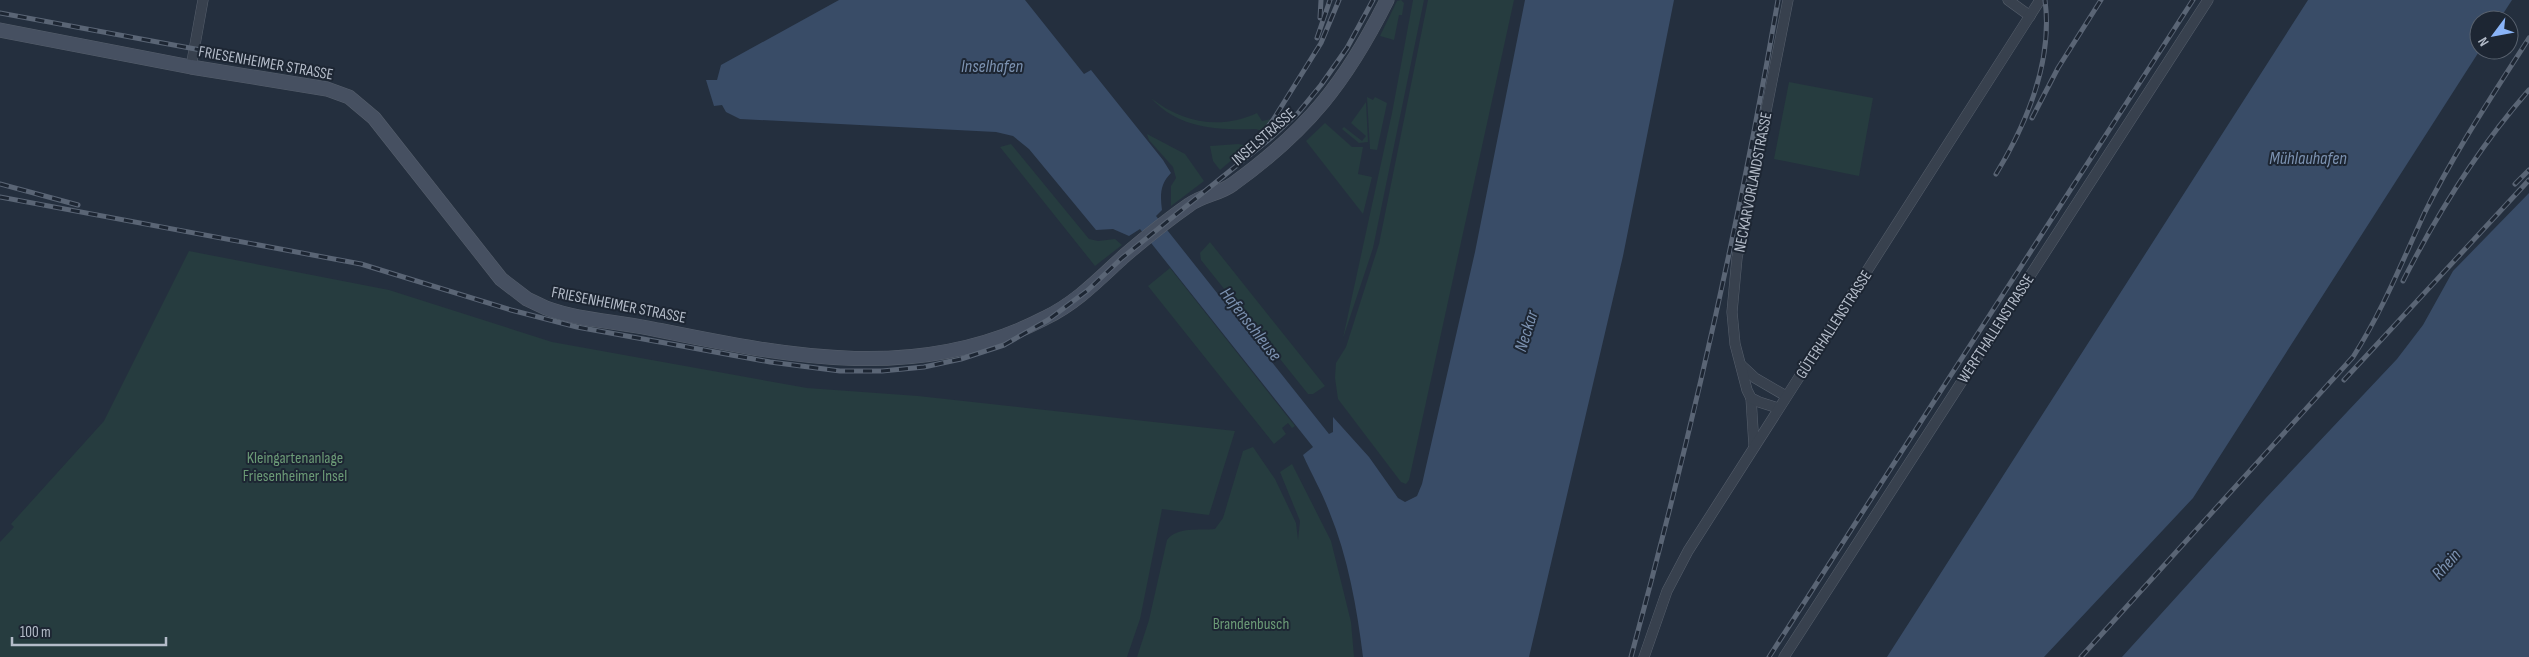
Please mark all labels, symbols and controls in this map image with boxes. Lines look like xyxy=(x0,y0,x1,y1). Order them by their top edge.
north arrow xyxy=(2469,10,2519,60)
text: N xyxy=(2474,34,2493,49)
street label: FRIESENHEIMER STRASSE xyxy=(197,42,335,85)
water label: Inselhafen xyxy=(961,56,1023,77)
street label: INSELSTRASSE xyxy=(1228,104,1300,170)
street label: NECKARVORLANDSTRASSE xyxy=(1731,111,1776,254)
water label: Mühlauhafen xyxy=(2269,148,2347,169)
street label: GÜTERHALLENSTRASSE xyxy=(1792,267,1876,383)
street label: WERFTHALLENSTRASSE xyxy=(1954,271,2039,387)
street label: FRIESENHEIMER STRASSE xyxy=(550,283,688,328)
water label: Hafenschleuse xyxy=(1215,283,1286,365)
water label: Neckar xyxy=(1510,307,1543,354)
park label: Kleingartenanlage Friesenheimer Insel xyxy=(243,449,347,486)
water label: Rhein xyxy=(2427,545,2466,584)
scale bar xyxy=(12,614,166,646)
park label: Brandenbusch xyxy=(1213,615,1289,634)
text: 100 m xyxy=(20,623,51,642)

